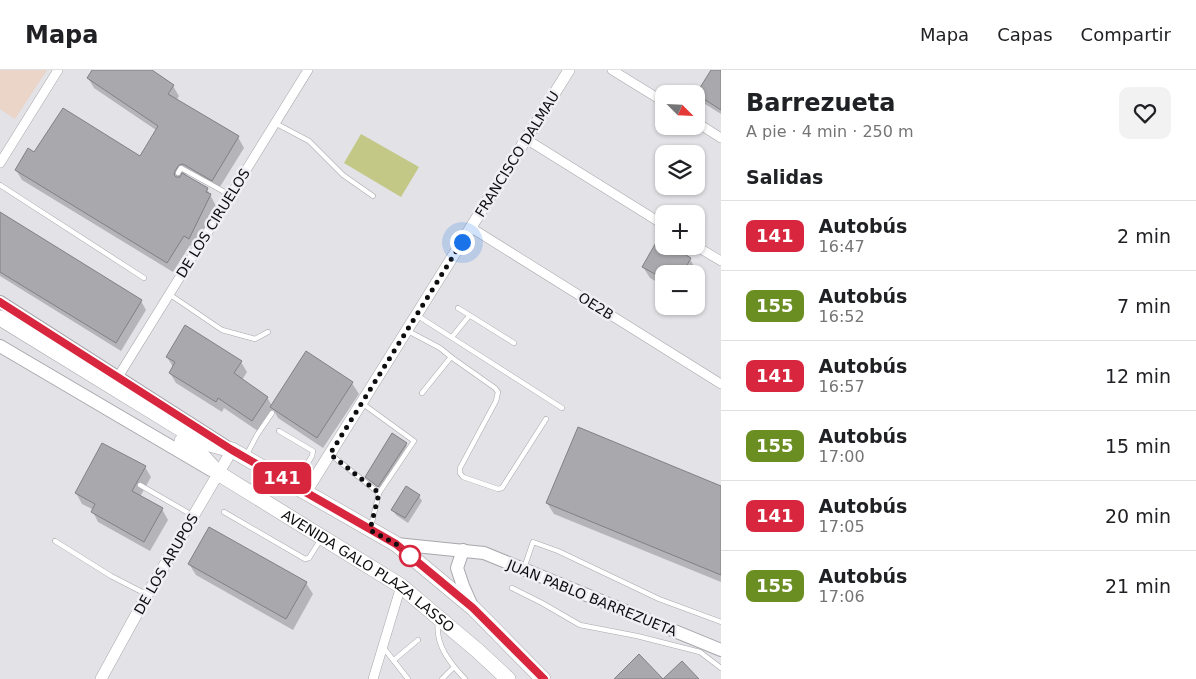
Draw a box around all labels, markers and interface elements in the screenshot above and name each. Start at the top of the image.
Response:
text: Mapa [25,21,98,49]
text: Mapa [920,24,969,45]
text: Capas [997,24,1053,45]
text: Compartir [1081,24,1171,45]
north arrow [655,85,705,135]
map controls [655,85,705,315]
button: heart [1119,87,1171,139]
street label: FRANCISCO DALMAU [472,88,562,220]
text: Barrezueta [746,89,895,117]
text: A pie · 4 min · 250 m [746,122,914,141]
button: layers [655,145,705,195]
street label: DE LOS CIRUELOS [173,165,253,281]
text: Salidas [746,166,823,188]
button: + [655,205,705,255]
text: Autobús [819,215,907,237]
text: 141 [756,225,794,246]
text: 2 min [1117,225,1171,247]
your location [450,230,475,255]
text: 16:47 [819,237,865,256]
button: − [655,265,705,315]
text: Autobús [819,285,907,307]
street label: OE2B [575,289,617,323]
text: 155 [756,295,794,316]
text: 7 min [1117,295,1171,317]
text: 16:52 [819,307,865,326]
text: Autobús [819,355,907,377]
text: 141 [756,365,794,386]
text: 12 min [1105,365,1171,387]
text: 16:57 [819,377,865,396]
text: Autobús [819,425,907,447]
text: 155 [756,435,794,456]
text: 15 min [1105,435,1171,457]
text: 17:00 [819,447,865,466]
line badge: 141 [253,462,311,494]
text: 141 [263,467,301,488]
text: Autobús [819,495,907,517]
text: 141 [756,505,794,526]
text: 20 min [1105,505,1171,527]
street label: AVENIDA GALO PLAZA LASSO [279,506,458,635]
street label: DE LOS ARUPOS [131,511,201,617]
text: 17:05 [819,517,865,536]
unlabelled marker [399,545,421,567]
street label: JUAN PABLO BARREZUETA [504,556,680,640]
text: Autobús [819,565,907,587]
text: 155 [756,575,794,596]
text: 21 min [1105,575,1171,597]
text: 17:06 [819,587,865,606]

